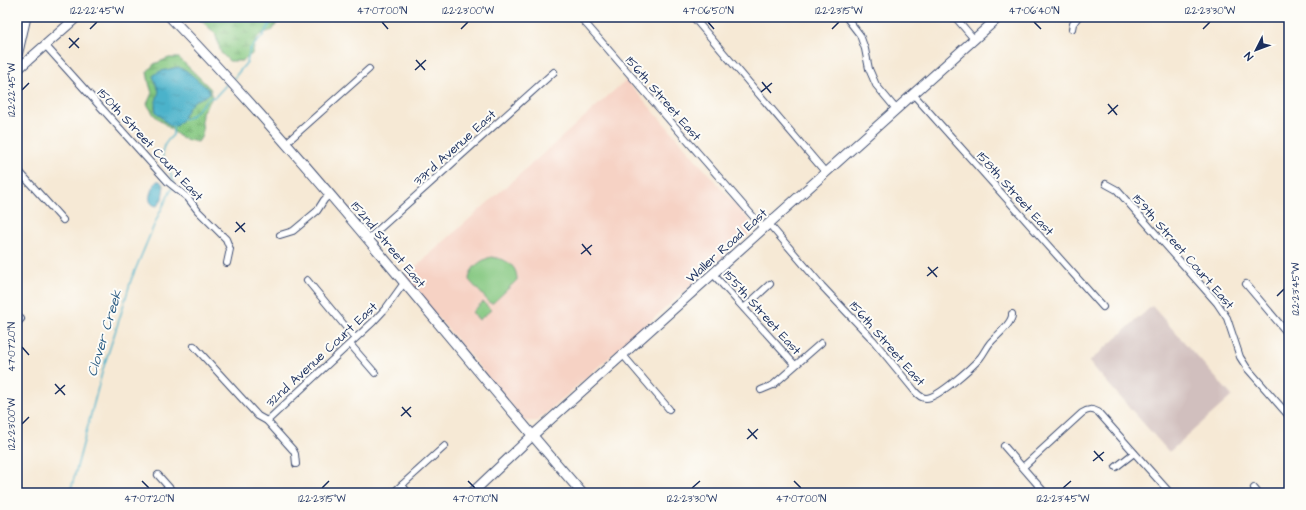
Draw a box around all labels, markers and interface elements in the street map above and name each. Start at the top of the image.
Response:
text: 122°22'45"W [70,4,124,18]
text: 47°07'00"N [357,4,407,18]
text: 122°23'00"W [442,4,494,18]
text: 47°06'50"N [682,4,734,18]
text: 122°23'15"W [815,4,863,18]
text: 47°06'40"N [1008,4,1060,18]
text: 122°23'30"W [1185,4,1236,18]
north arrow [1236,30,1276,70]
text: N [1241,49,1257,64]
street label: 156th Street East [621,52,706,146]
text: 122°22'45"W [5,63,19,117]
street label: 150th Street Court East [93,84,208,206]
street label: 33rd Avenue East [409,105,501,190]
street label: 158th Street East [973,148,1058,240]
street label: 159th Street Court East [1128,190,1239,314]
street label: 152nd Street East [347,197,430,292]
street label: Waller Road East [682,204,772,287]
text: 122°23'45"W [1289,262,1303,316]
street label: 155th Street East [719,266,806,360]
water label: Clover Creek [82,287,128,379]
street label: 156th Street East [845,297,930,391]
street label: 32nd Avenue Court East [262,298,382,411]
text: 47°07'20"N [5,322,19,372]
text: 122°23'00"W [5,398,19,450]
text: 47°07'20"N [124,492,174,506]
text: 122°23'15"W [298,492,346,506]
text: 47°07'10"N [452,492,498,506]
text: 122°23'30"W [667,492,718,506]
text: 47°07'00"N [776,492,826,506]
text: 122°23'45"W [1036,492,1090,506]

